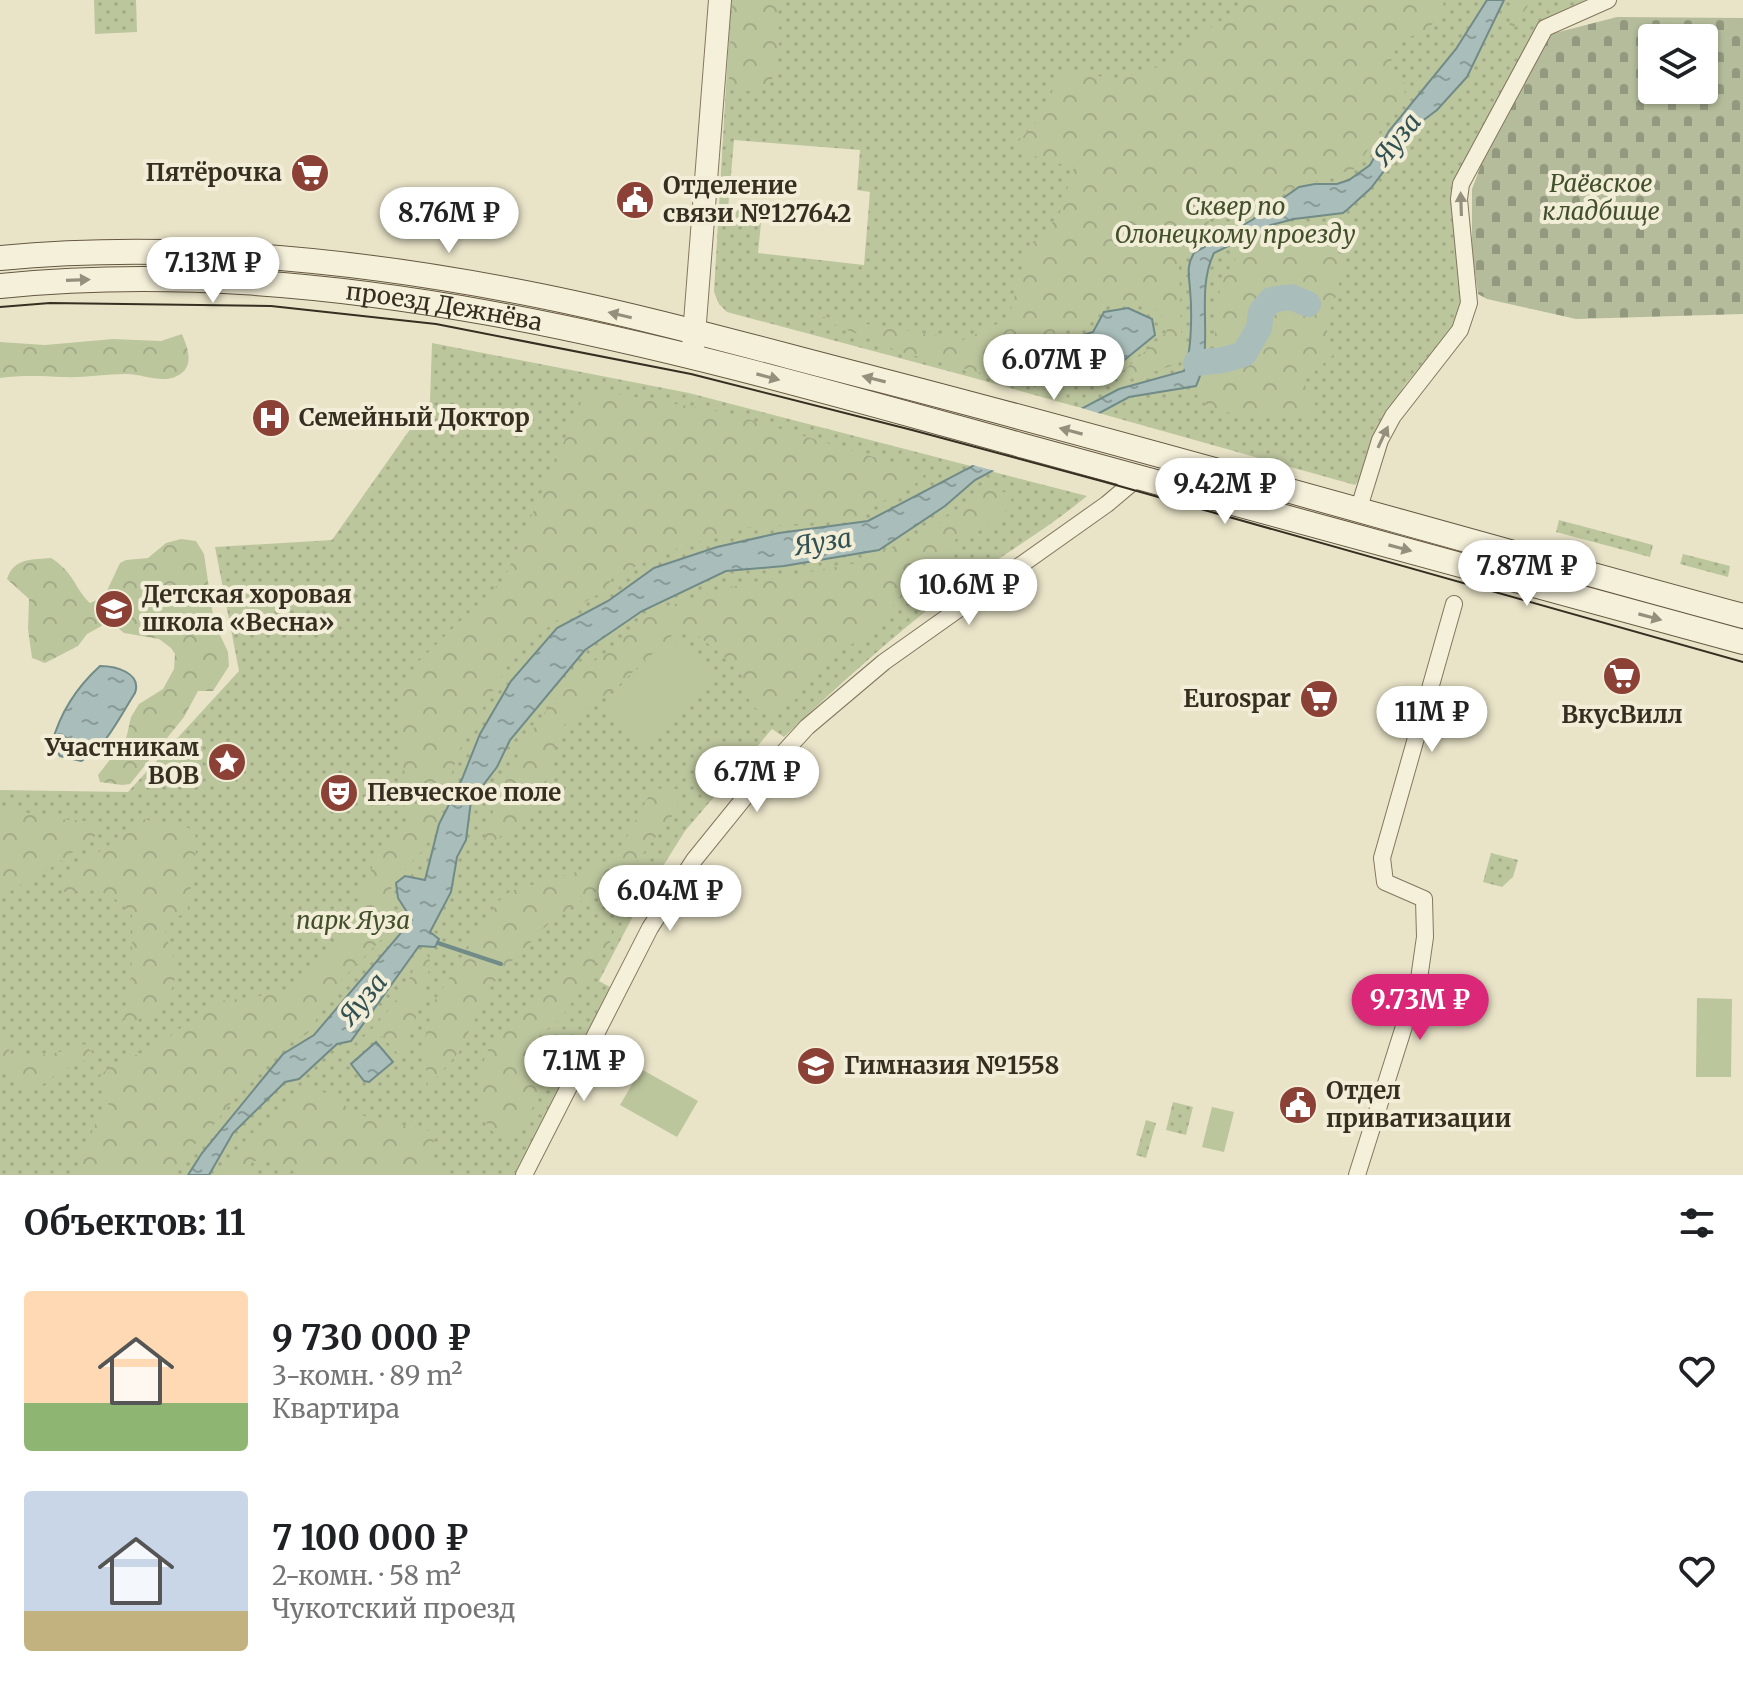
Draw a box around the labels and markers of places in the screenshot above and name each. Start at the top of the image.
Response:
supermarket icon: Пятёрочка [289,152,331,194]
place label: Пятёрочка [145,157,282,188]
place label: Отделение связи №127642 [663,170,851,229]
public building icon: Отделение связи №127642 [614,179,656,221]
pin: 8.76M ₽ [375,187,523,255]
pin: 7.13M ₽ [139,237,287,305]
pin: 6.07M ₽ [980,334,1128,402]
hospital icon: Семейный Доктор [250,397,292,439]
place label: Семейный Доктор [299,402,530,433]
pin: 9.42M ₽ [1151,458,1299,526]
pin: 7.87M ₽ [1453,540,1601,608]
pin: 10.6M ₽ [895,559,1043,627]
place label: Детская хоровая школа «Весна» [142,579,352,638]
school or university icon: Детская хоровая школа «Весна» [93,588,135,630]
supermarket icon: ВкусВилл [1601,655,1643,697]
supermarket icon: Eurospar [1298,678,1340,720]
place label: Eurospar [1183,683,1291,714]
pin: 11M ₽ [1376,686,1488,754]
place label: ВкусВилл [1561,699,1683,730]
place label: Участникам ВОВ [44,732,199,791]
place icon: Участникам ВОВ [206,741,248,783]
pin: 6.7M ₽ [692,746,822,814]
theatre icon: Певческое поле [318,772,360,814]
place label: Певческое поле [367,777,561,808]
pin: 6.04M ₽ [596,865,744,933]
pin: 9.73M ₽ [1346,974,1494,1042]
pin: 7.1M ₽ [519,1035,649,1103]
school or university icon: Гимназия №1558 [795,1045,837,1087]
place label: Гимназия №1558 [844,1050,1059,1081]
place label: Отдел приватизации [1326,1075,1511,1134]
public building icon: Отдел приватизации [1277,1084,1319,1126]

